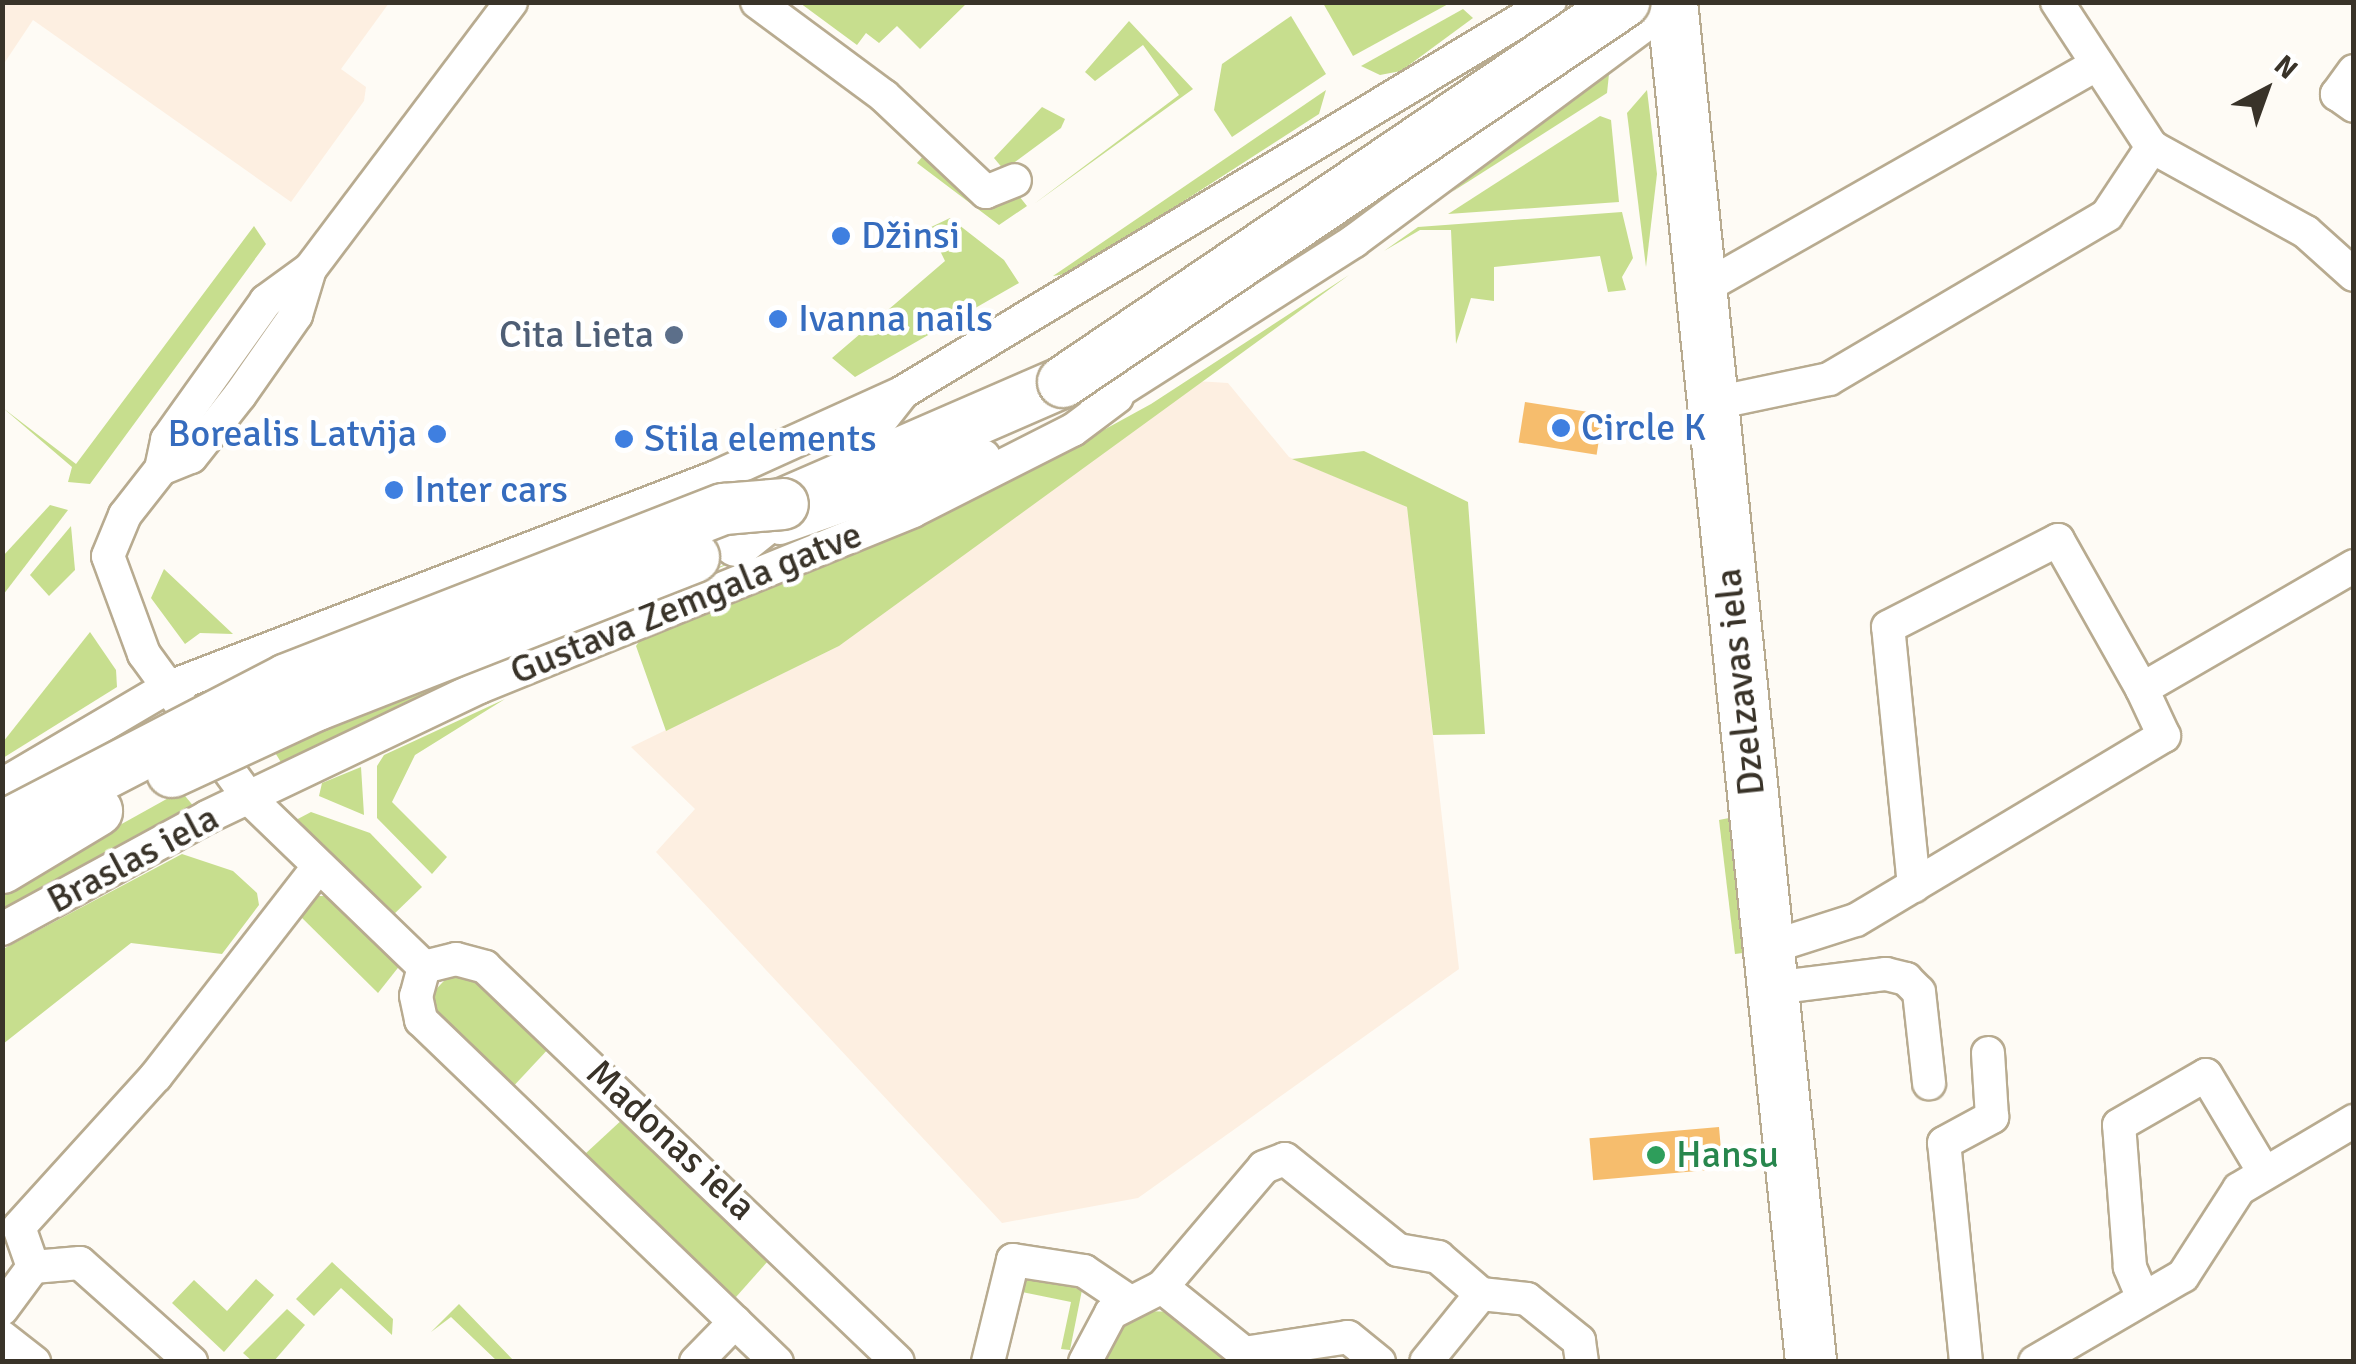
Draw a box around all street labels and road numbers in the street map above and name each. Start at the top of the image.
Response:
street label: Gustava Zemgala gatve [504,512,868,694]
street label: Dzelzavas iela [1705,566,1775,798]
street label: Braslas iela [40,795,226,923]
street label: Madonas iela [577,1050,765,1230]

